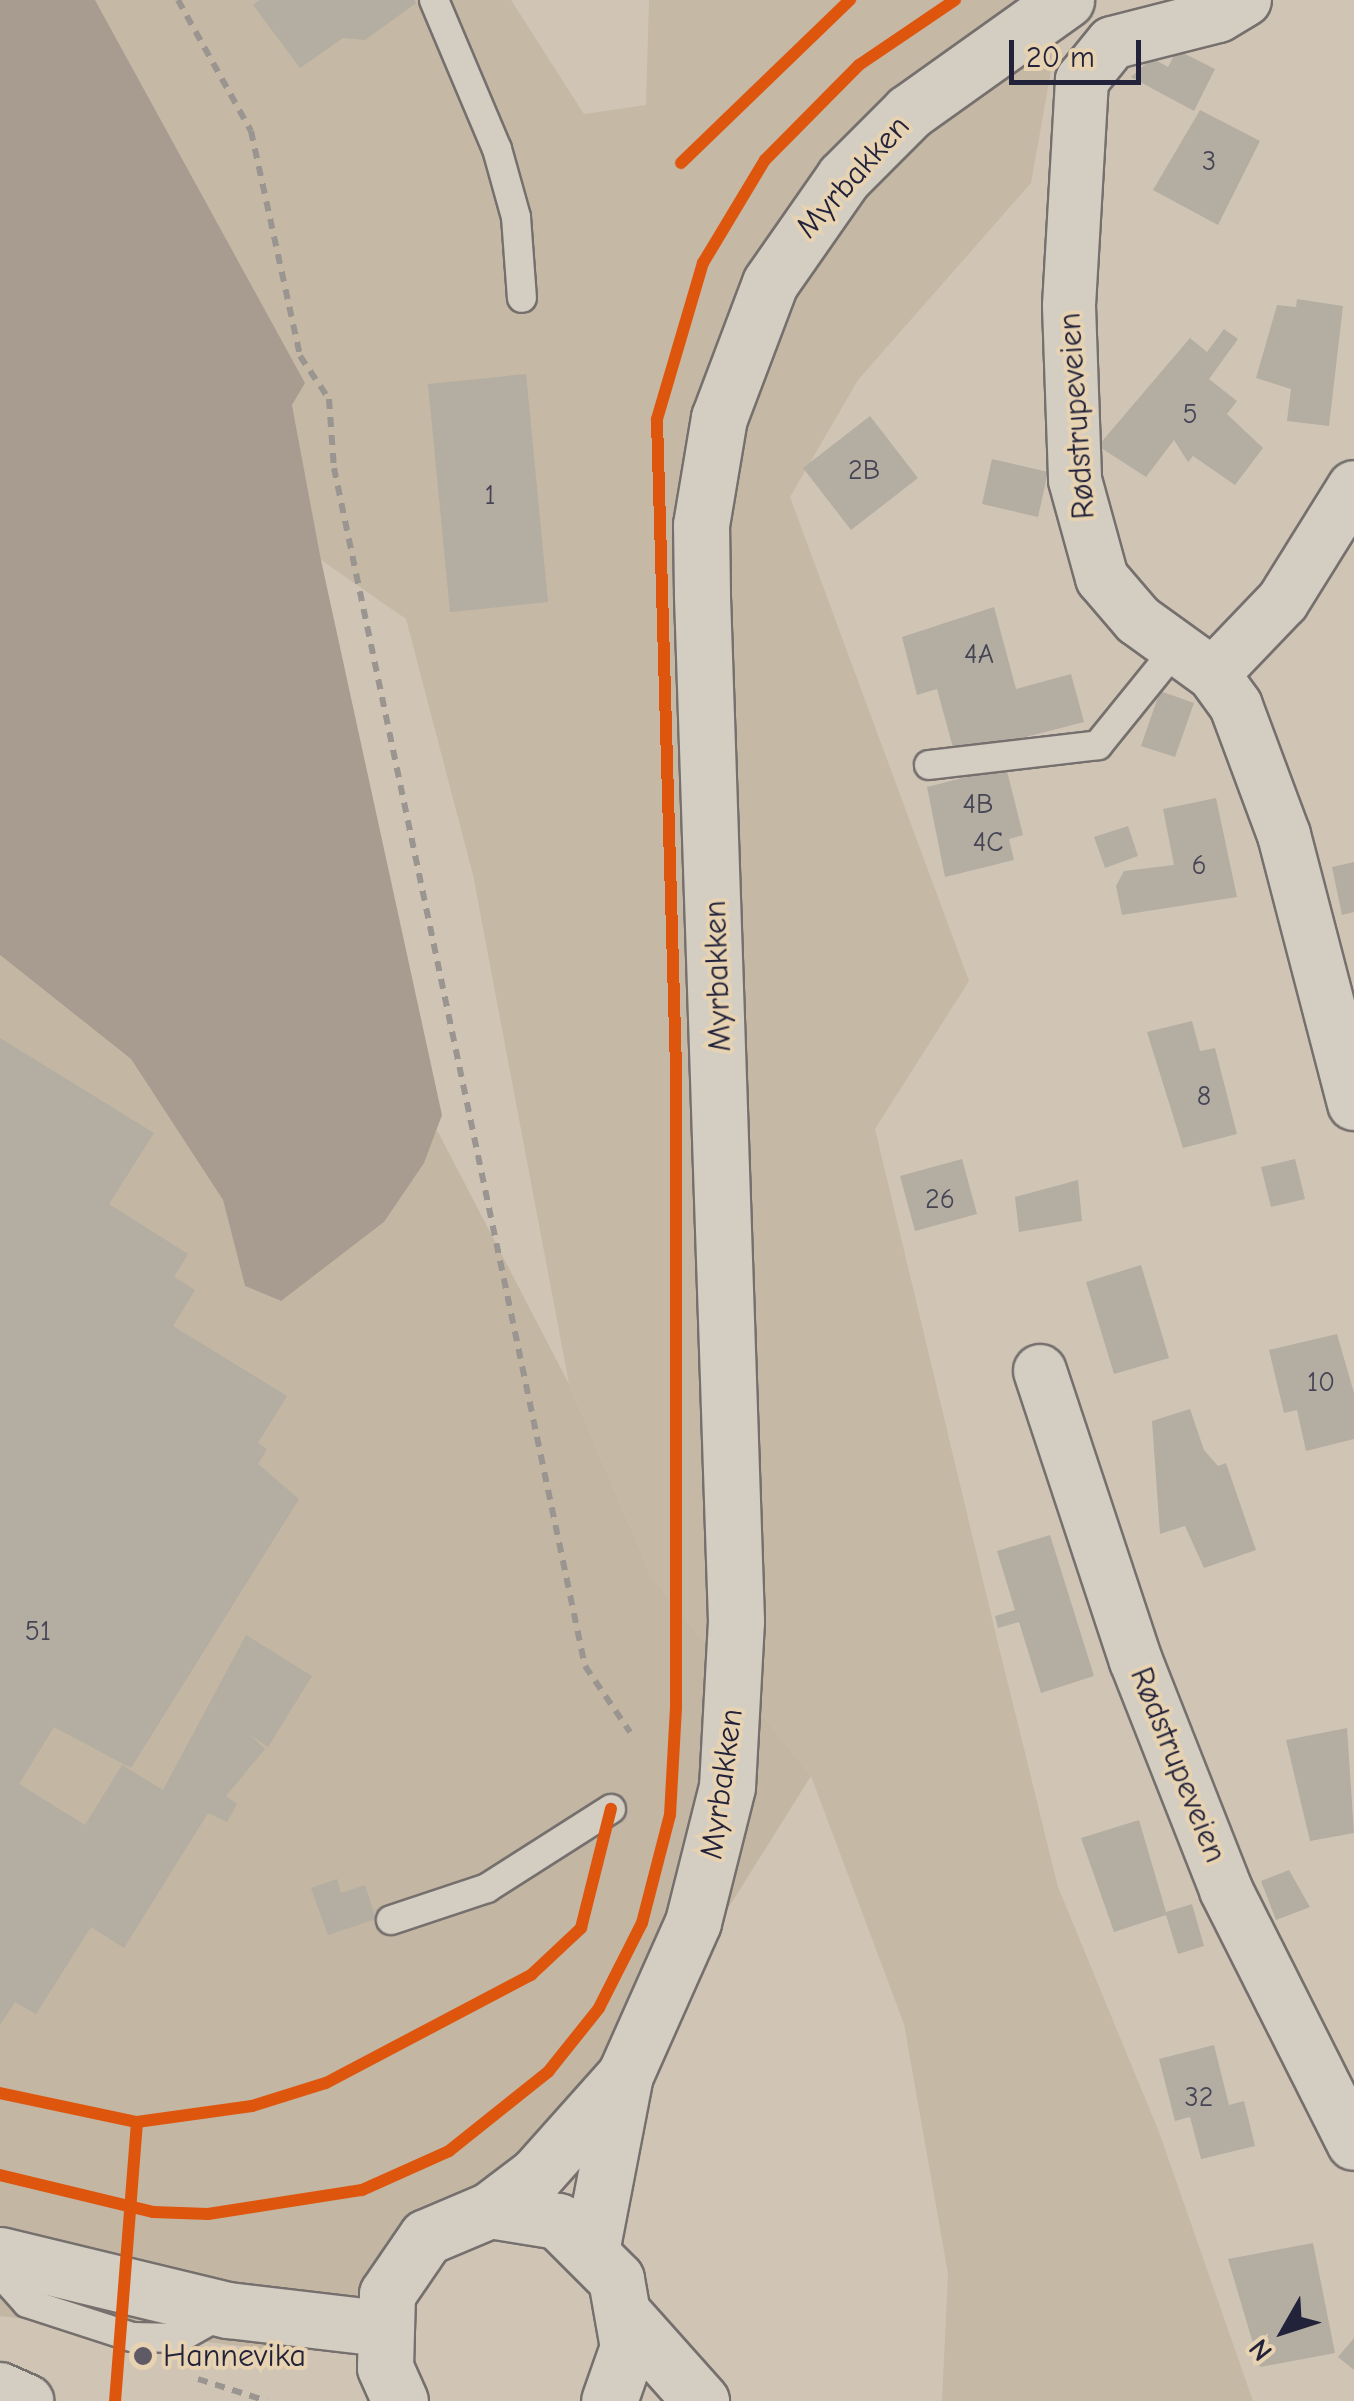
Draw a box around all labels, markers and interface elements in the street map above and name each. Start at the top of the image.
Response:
scale bar [1014,20,1146,82]
text: 20 m [1026,40,1095,75]
street label: Myrbakken [788,108,918,246]
house number: 3 [1202,144,1216,178]
street label: Rødstrupeveien [1051,311,1103,521]
house number: 5 [1182,397,1198,431]
house number: 2B [848,453,880,487]
house number: 1 [484,478,496,512]
house number: 4A [964,637,994,671]
house number: 4B [963,787,993,821]
house number: 4C [973,825,1003,859]
house number: 6 [1191,848,1207,882]
street label: Myrbakken [696,900,740,1052]
house number: 8 [1197,1079,1211,1113]
house number: 26 [925,1182,955,1216]
house number: 10 [1307,1365,1335,1399]
house number: 51 [25,1614,51,1648]
street label: Rødstrupeveien [1121,1662,1235,1868]
street label: Myrbakken [692,1706,752,1862]
house number: 32 [1185,2080,1213,2114]
north arrow [1234,2281,1334,2381]
text: N [1243,2333,1279,2367]
place label: Hannevika [163,2337,306,2375]
marker: Hannevika [132,2345,154,2367]

